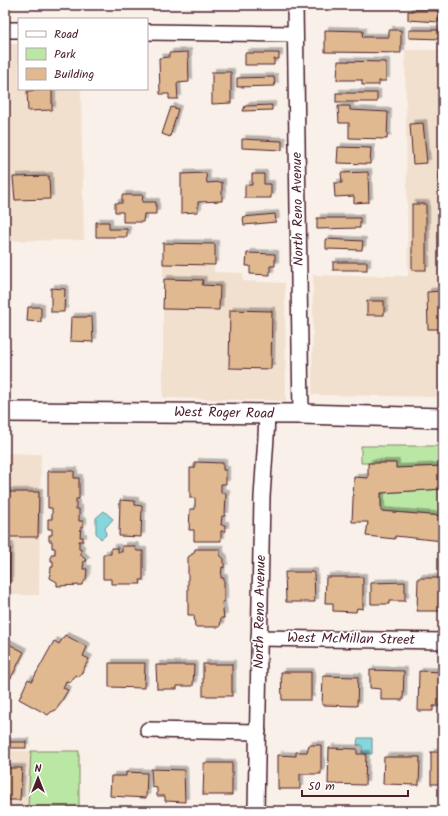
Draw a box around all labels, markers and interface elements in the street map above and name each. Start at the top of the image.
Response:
legend [18,18,148,90]
text: Road [54,25,79,44]
text: Park [54,45,76,64]
text: Building [54,65,94,84]
street label: North Reno Avenue [286,151,310,266]
street label: West Roger Road [174,401,275,425]
street label: North Reno Avenue [248,554,272,669]
street label: West McMillan Street [287,627,416,651]
north arrow [18,758,58,798]
text: N [35,760,42,778]
scale bar [302,772,408,798]
text: 50 m [308,777,335,796]

